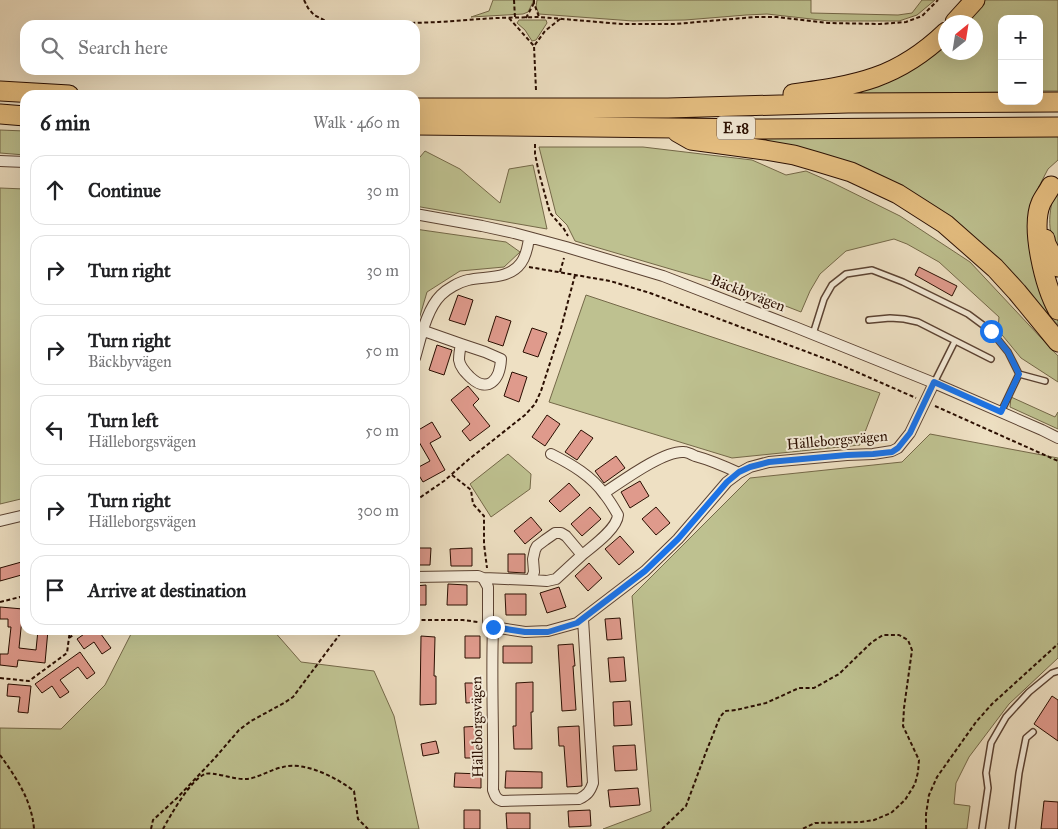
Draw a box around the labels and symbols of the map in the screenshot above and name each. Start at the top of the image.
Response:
north arrow [938,15,983,60]
road number: E 18 [717,116,755,140]
street label: Bäckbyvägen [708,271,788,315]
route start [980,320,1003,343]
street label: Hälleborgsvägen [786,427,888,453]
route end [482,616,505,639]
street label: Hälleborgsvägen [467,676,487,778]

